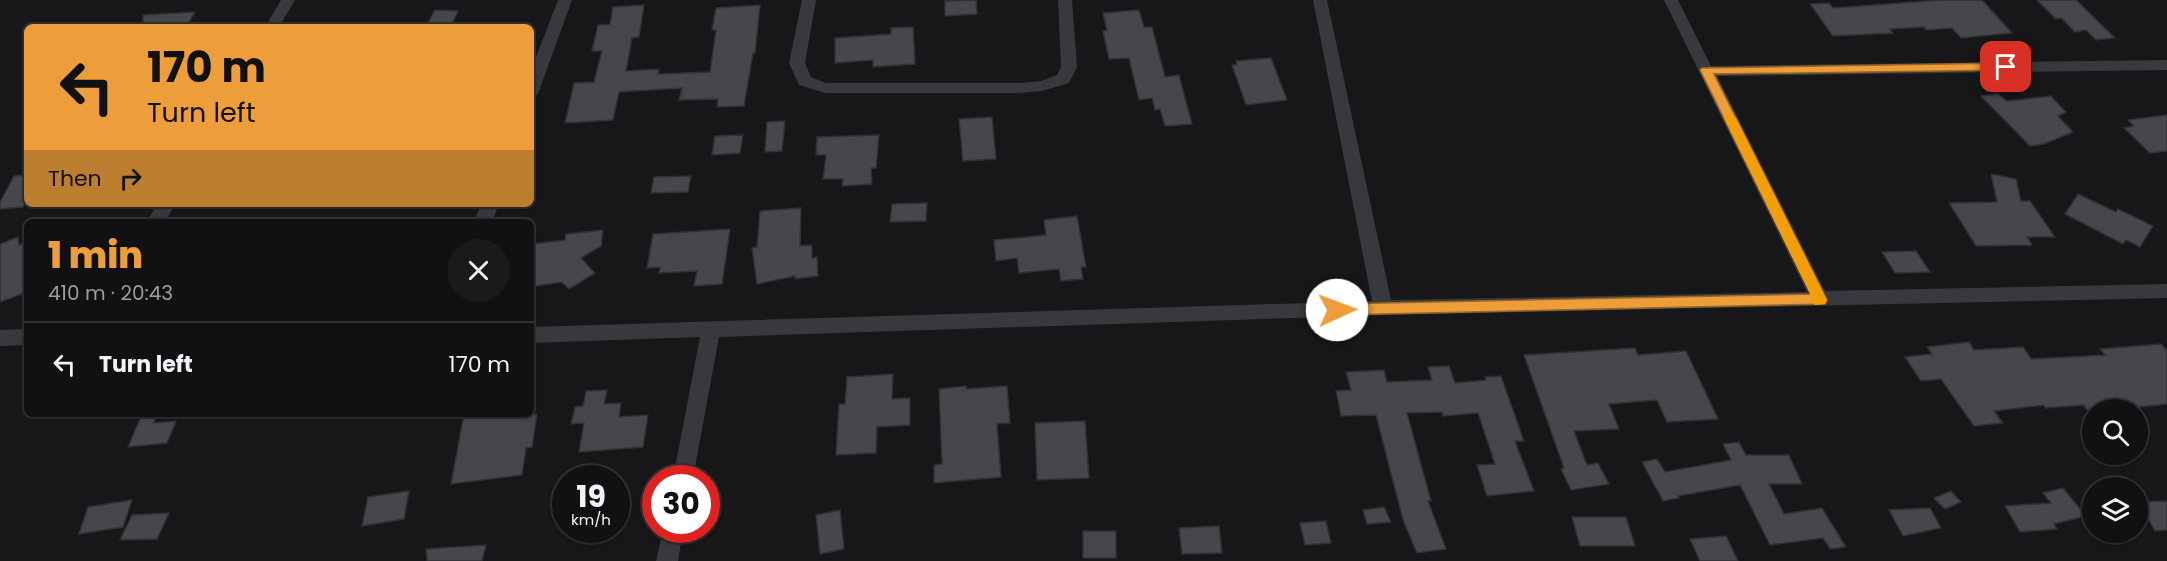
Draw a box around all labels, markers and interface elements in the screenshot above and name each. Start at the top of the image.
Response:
text: 170 m [147,38,266,97]
pin [1980,41,2031,92]
icon: left [48,48,126,126]
icon: arrive [1989,50,2022,83]
text: Turn left [147,94,256,131]
icon: right [114,162,147,195]
text: Then [48,163,102,194]
text: 1 min [48,230,143,281]
button: close [447,239,510,302]
position arrow [1305,278,1369,342]
text: 410 m · 20:43 [48,279,173,307]
icon: left [48,348,81,381]
text: Turn left [99,349,193,380]
text: 170 m [449,349,510,380]
map controls [2082,399,2148,543]
button: search [2082,399,2148,465]
speed limit sign: 30 [642,465,720,543]
text: 19 [576,475,606,518]
button: layers [2082,477,2148,543]
text: km/h [571,509,611,530]

